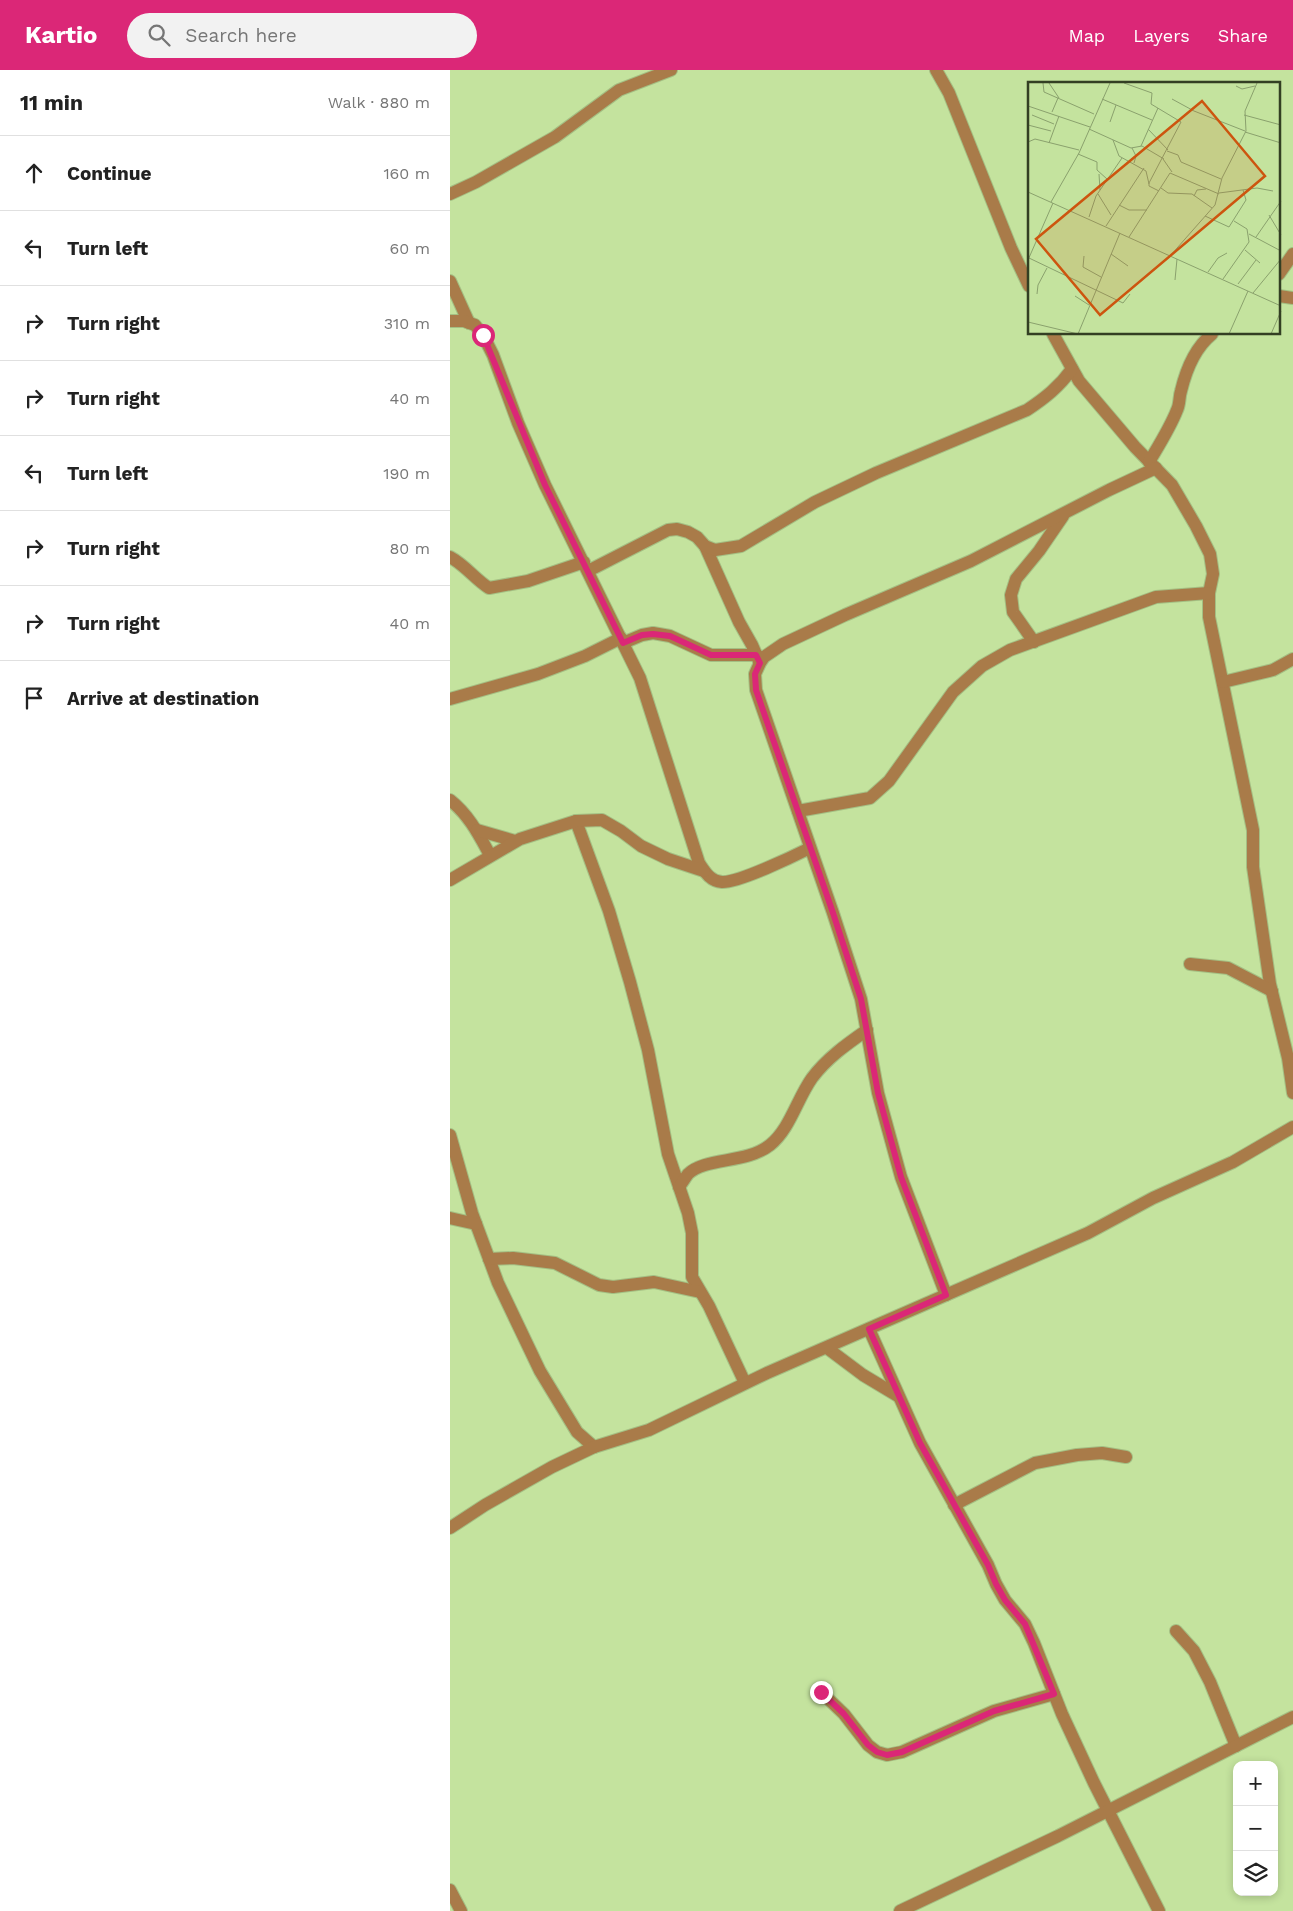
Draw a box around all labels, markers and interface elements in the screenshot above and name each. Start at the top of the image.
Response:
search box [127,13,477,58]
text: Kartio [25,21,97,49]
icon: search [145,21,173,49]
text: Search here [185,24,297,47]
text: Map [1068,25,1105,46]
text: Layers [1133,25,1190,46]
text: Share [1218,25,1268,46]
inset map [1028,82,1281,335]
text: 11 min [20,90,83,115]
text: Walk · 880 m [328,93,430,112]
icon: ahead [20,159,48,187]
text: Continue [67,162,151,185]
text: 160 m [383,164,430,183]
icon: left [20,234,48,262]
text: Turn left [67,237,148,260]
text: 60 m [390,239,430,258]
icon: right [20,309,48,337]
text: Turn right [67,312,160,335]
text: 310 m [384,314,430,333]
route start [472,324,495,347]
icon: right [20,384,48,412]
text: Turn right [67,387,160,410]
text: 40 m [390,389,430,408]
icon: left [20,459,48,487]
text: Turn left [67,462,148,485]
text: 190 m [383,464,430,483]
icon: right [20,534,48,562]
text: Turn right [67,537,160,560]
text: 80 m [389,539,430,558]
icon: right [20,609,48,637]
text: Turn right [67,612,160,635]
text: 40 m [390,614,430,633]
icon: arrive [20,684,48,712]
text: Arrive at destination [67,687,259,710]
route end [810,1681,833,1704]
map controls [1233,1761,1278,1896]
button: + [1233,1761,1278,1806]
button: − [1233,1806,1278,1851]
button: layers [1233,1851,1278,1896]

